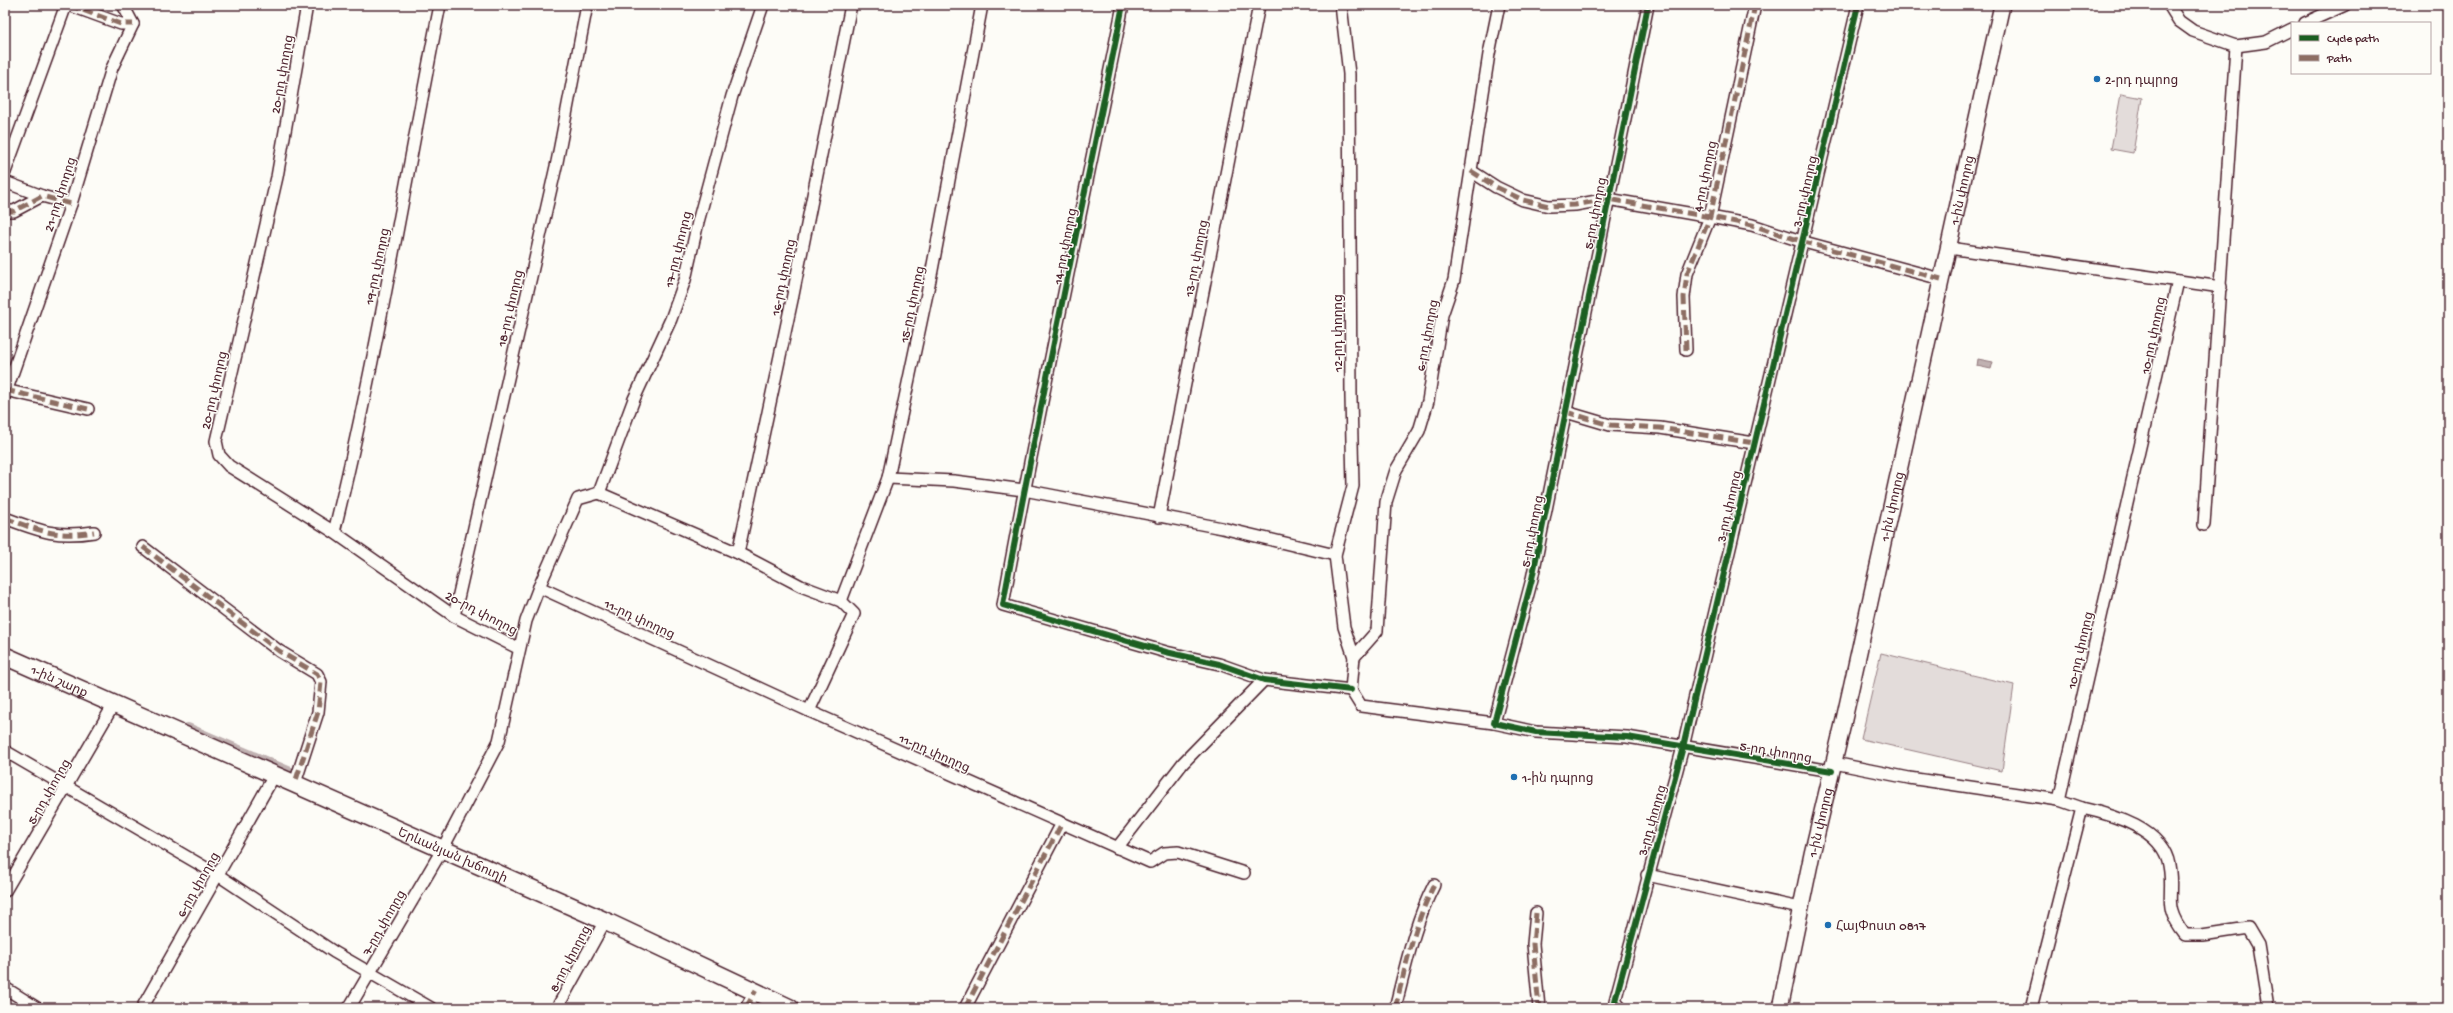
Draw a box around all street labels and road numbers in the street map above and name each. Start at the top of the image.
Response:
street label: 20-րդ փողոց [268,34,298,115]
street label: 4-րդ փողոց [1691,139,1721,213]
street label: 3-րդ փողոց [1790,154,1822,230]
street label: 1-ին փողոց [1948,154,1979,228]
street label: 21-րդ փողոց [41,155,81,234]
street label: 5-րդ փողոց [1581,176,1611,251]
street label: 14-րդ փողոց [1051,207,1081,287]
street label: 17-րդ փողոց [661,210,696,290]
street label: 13-րդ փողոց [1181,219,1212,299]
street label: 19-րդ փողոց [362,227,394,307]
street label: 16-րդ փողոց [768,238,800,318]
street label: 15-րդ փողոց [897,264,929,345]
street label: 18-րդ փողոց [494,268,528,349]
street label: 12-րդ փողոց [1331,294,1347,373]
street label: 10-րդ փողոց [2138,295,2170,377]
street label: 6-րդ փողոց [1413,298,1443,373]
street label: 20-րդ փողոց [198,350,232,431]
street label: 3-րդ փողոց [1714,469,1746,545]
street label: 1-ին փողոց [1878,471,1909,544]
street label: 5-րդ փողոց [1518,494,1548,569]
street label: 20-րդ փողոց [442,588,520,640]
street label: 11-րդ փողոց [600,596,677,643]
street label: 10-րդ փողոց [2064,610,2098,692]
street label: 1-ին շարք [27,663,90,702]
street label: 11-րդ փողոց [895,731,972,777]
street label: 5-րդ փողոց [1738,739,1813,767]
street label: 5-րդ փողոց [25,756,75,828]
street label: 3-րդ փողոց [1635,783,1671,859]
street label: 1-ին փողոց [1806,787,1838,860]
street label: Երևանյան խճուղի [395,826,510,887]
street label: 6-րդ փողոց [174,850,224,920]
street label: 7-րդ փողոց [359,887,410,959]
street label: 8-րդ փողոց [547,923,595,995]

